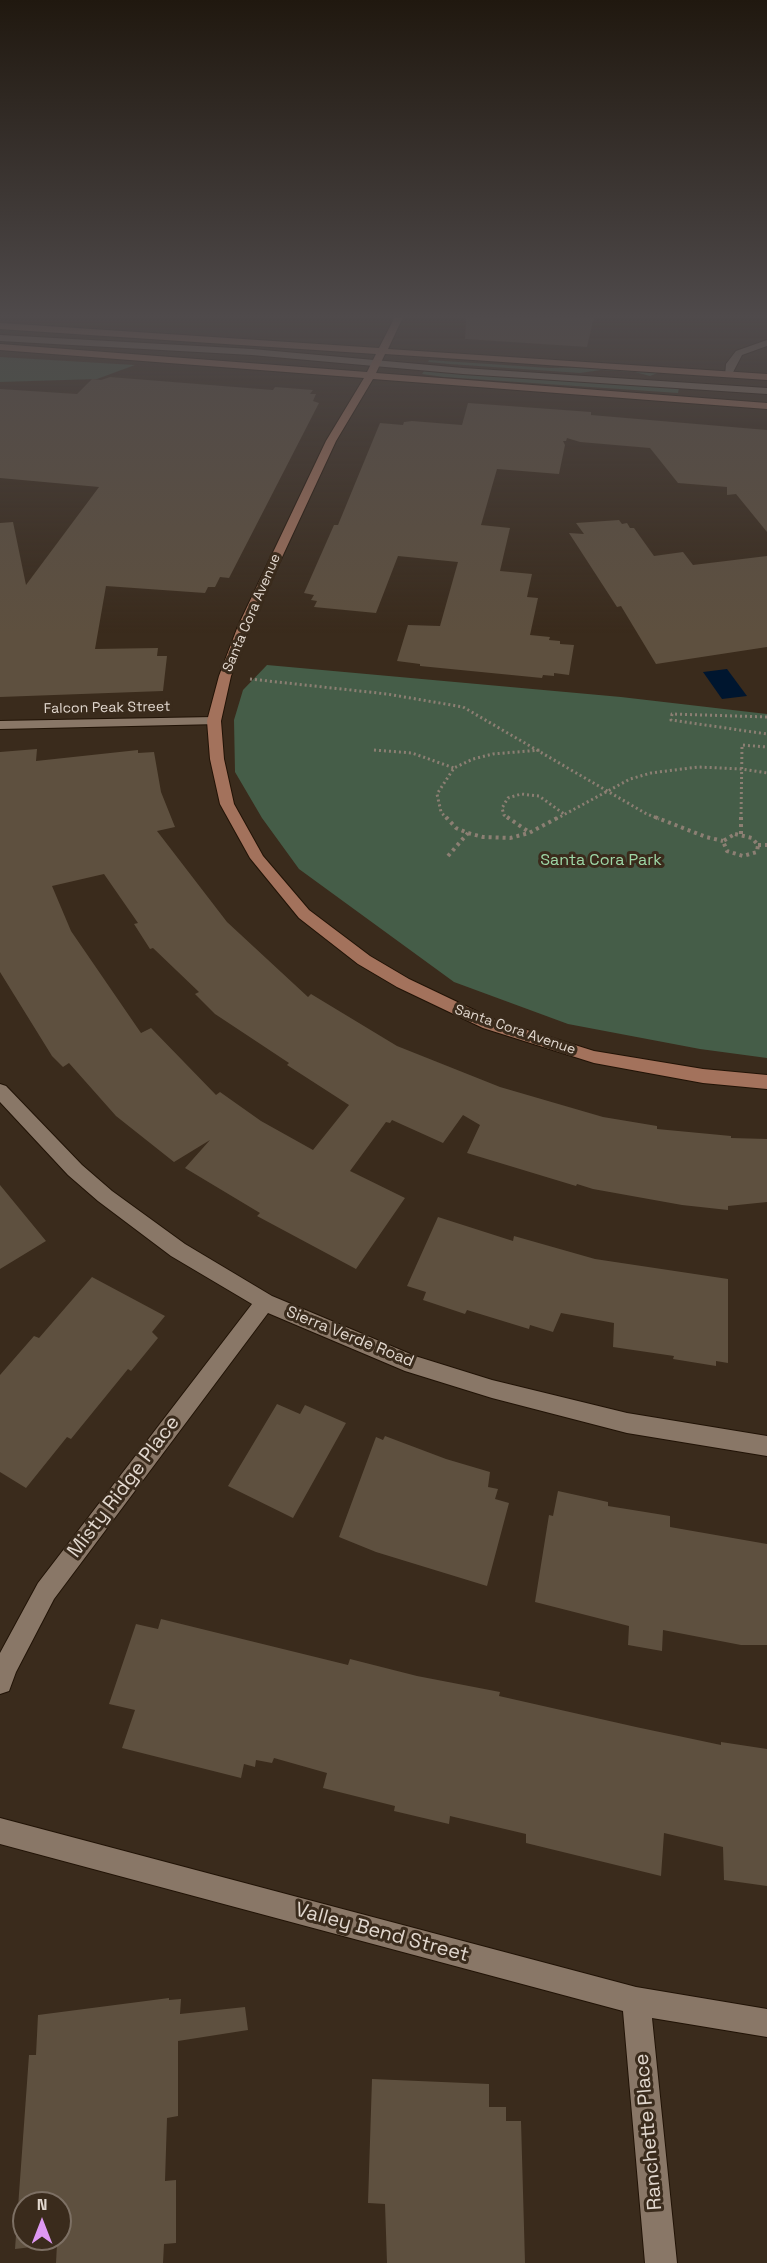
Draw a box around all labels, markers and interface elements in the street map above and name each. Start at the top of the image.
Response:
street label: Santa Cora Avenue [219,551,285,675]
street label: Falcon Peak Street [44,698,170,718]
park label: Santa Cora Park [540,851,662,871]
street label: Santa Cora Avenue [452,1001,578,1059]
street label: Sierra Verde Road [283,1303,417,1371]
street label: Misty Ridge Place [63,1411,185,1563]
street label: Valley Bend Street [293,1898,471,1968]
street label: Ranchette Place [630,2053,668,2211]
north arrow [12,2191,72,2251]
text: N [37,2194,47,2215]

